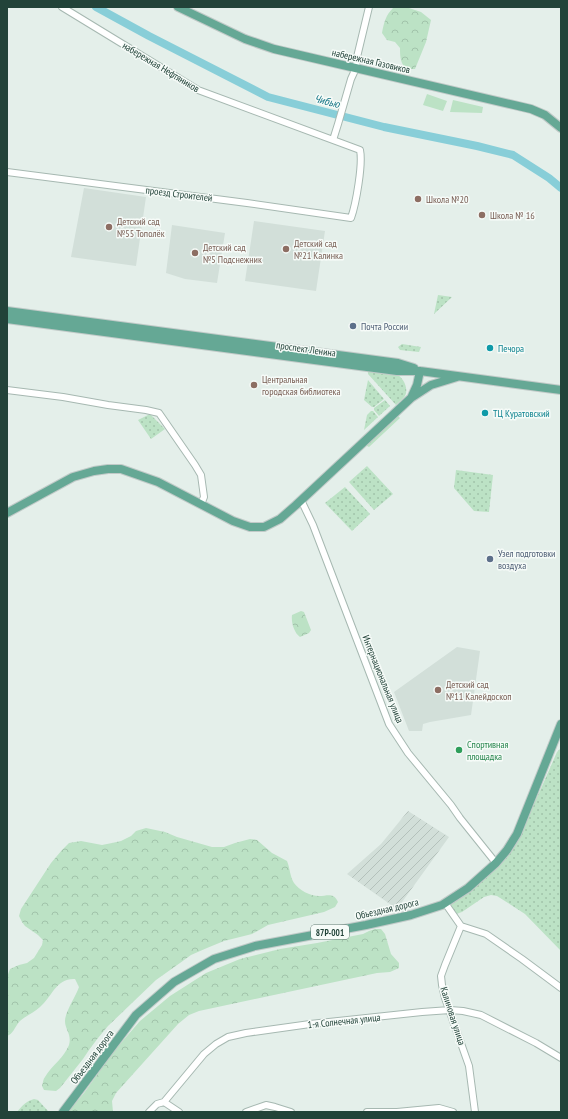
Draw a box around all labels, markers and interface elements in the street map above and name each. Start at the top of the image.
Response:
street label: набережная Нефтяников [120,39,202,95]
street label: набережная Газовиков [331,46,411,76]
water label: Чибью [313,91,343,111]
street label: проезд Строителей [145,183,213,205]
place label: Школа №20 [426,193,469,206]
marker: Школа №20 [413,194,423,204]
place label: Школа № 16 [490,209,535,222]
marker: Школа № 16 [477,210,487,220]
place label: Детский сад №55 Тополёк [117,215,165,240]
marker: Детский сад №55 Тополёк [104,222,114,232]
place label: Детский сад №21 Калинка [294,237,343,262]
place label: Детский сад №5 Подснежник [203,241,262,266]
marker: Детский сад №21 Калинка [281,244,291,254]
marker: Детский сад №5 Подснежник [190,248,200,258]
place label: Почта России [361,320,408,333]
marker: Почта России [348,321,358,331]
street label: проспект Ленина [275,338,337,360]
place label: Печора [498,342,524,355]
marker: Печора [485,343,495,353]
place label: Центральная городская библиотека [262,373,340,398]
marker: Центральная городская библиотека [249,380,259,390]
place label: ТЦ Куратовский [493,407,550,420]
marker: ТЦ Куратовский [480,408,490,418]
place label: Узел подготовки воздуха [498,547,555,572]
marker: Узел подготовки воздуха [485,554,495,564]
street label: Интернациональная улица [359,633,407,725]
place label: Детский сад №11 Калейдоскоп [446,678,512,703]
marker: Детский сад №11 Калейдоскоп [433,685,443,695]
place label: Спортивная площадка [467,738,508,763]
marker: Спортивная площадка [454,745,464,755]
street label: Объездная дорога [354,895,420,923]
road number: 87Р-001 [311,925,349,939]
street label: Калиновая улица [437,985,469,1047]
street label: 1-я Солнечная улица [307,1011,381,1031]
street label: Объездная дорога [67,1027,117,1087]

